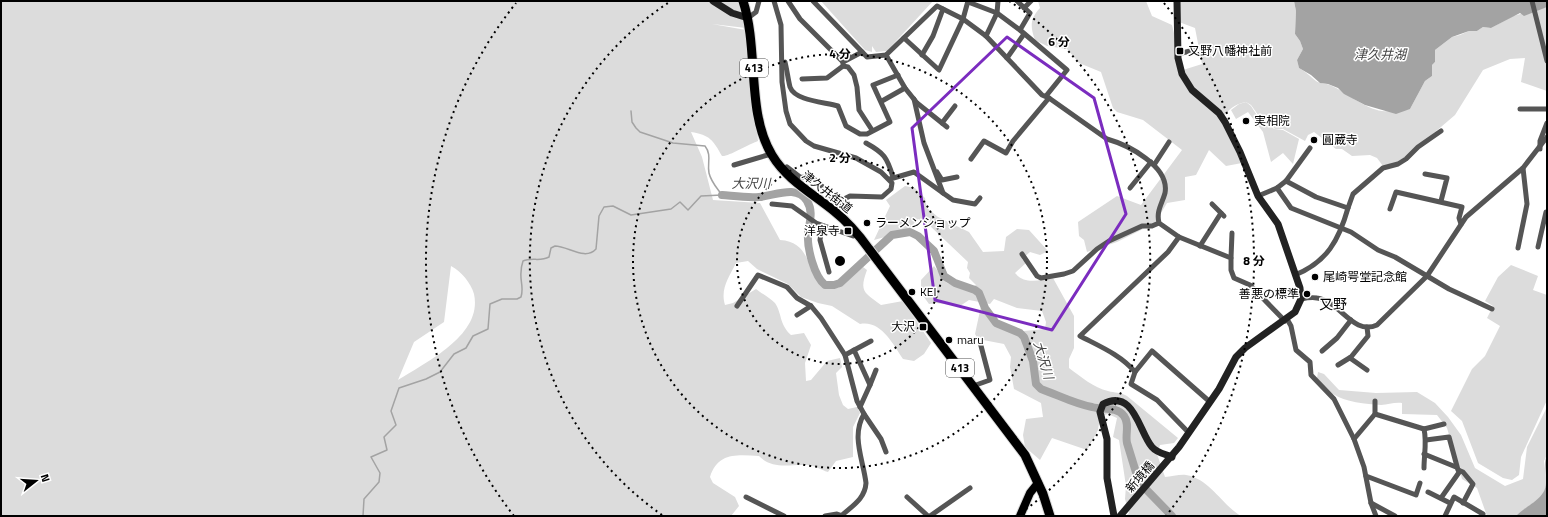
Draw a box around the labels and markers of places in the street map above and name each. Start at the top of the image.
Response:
place label: 又野八幡神社前 [1188,41,1272,60]
marker: 又野八幡神社前 [1175,46,1185,56]
place label: 実相院 [1254,111,1290,130]
marker: 実相院 [1241,116,1251,126]
place label: 圓蔵寺 [1322,130,1358,149]
marker: 圓蔵寺 [1309,135,1319,145]
place label: ラーメンショップ [875,213,971,232]
marker: ラーメンショップ [862,218,872,228]
place label: 洋泉寺 [804,221,840,240]
marker: 洋泉寺 [843,226,853,236]
centre of rings [833,254,847,268]
place label: 尾崎咢堂記念館 [1323,267,1407,286]
marker: 尾崎咢堂記念館 [1310,272,1320,282]
place label: KEI [920,282,936,301]
place label: 善悪の標準 [1239,284,1299,303]
marker: KEI [907,287,917,297]
marker: 善悪の標準 [1302,289,1312,299]
place label: 大沢 [891,317,915,336]
marker: 大沢 [918,322,928,332]
place label: maru [957,330,984,349]
marker: maru [944,335,954,345]

